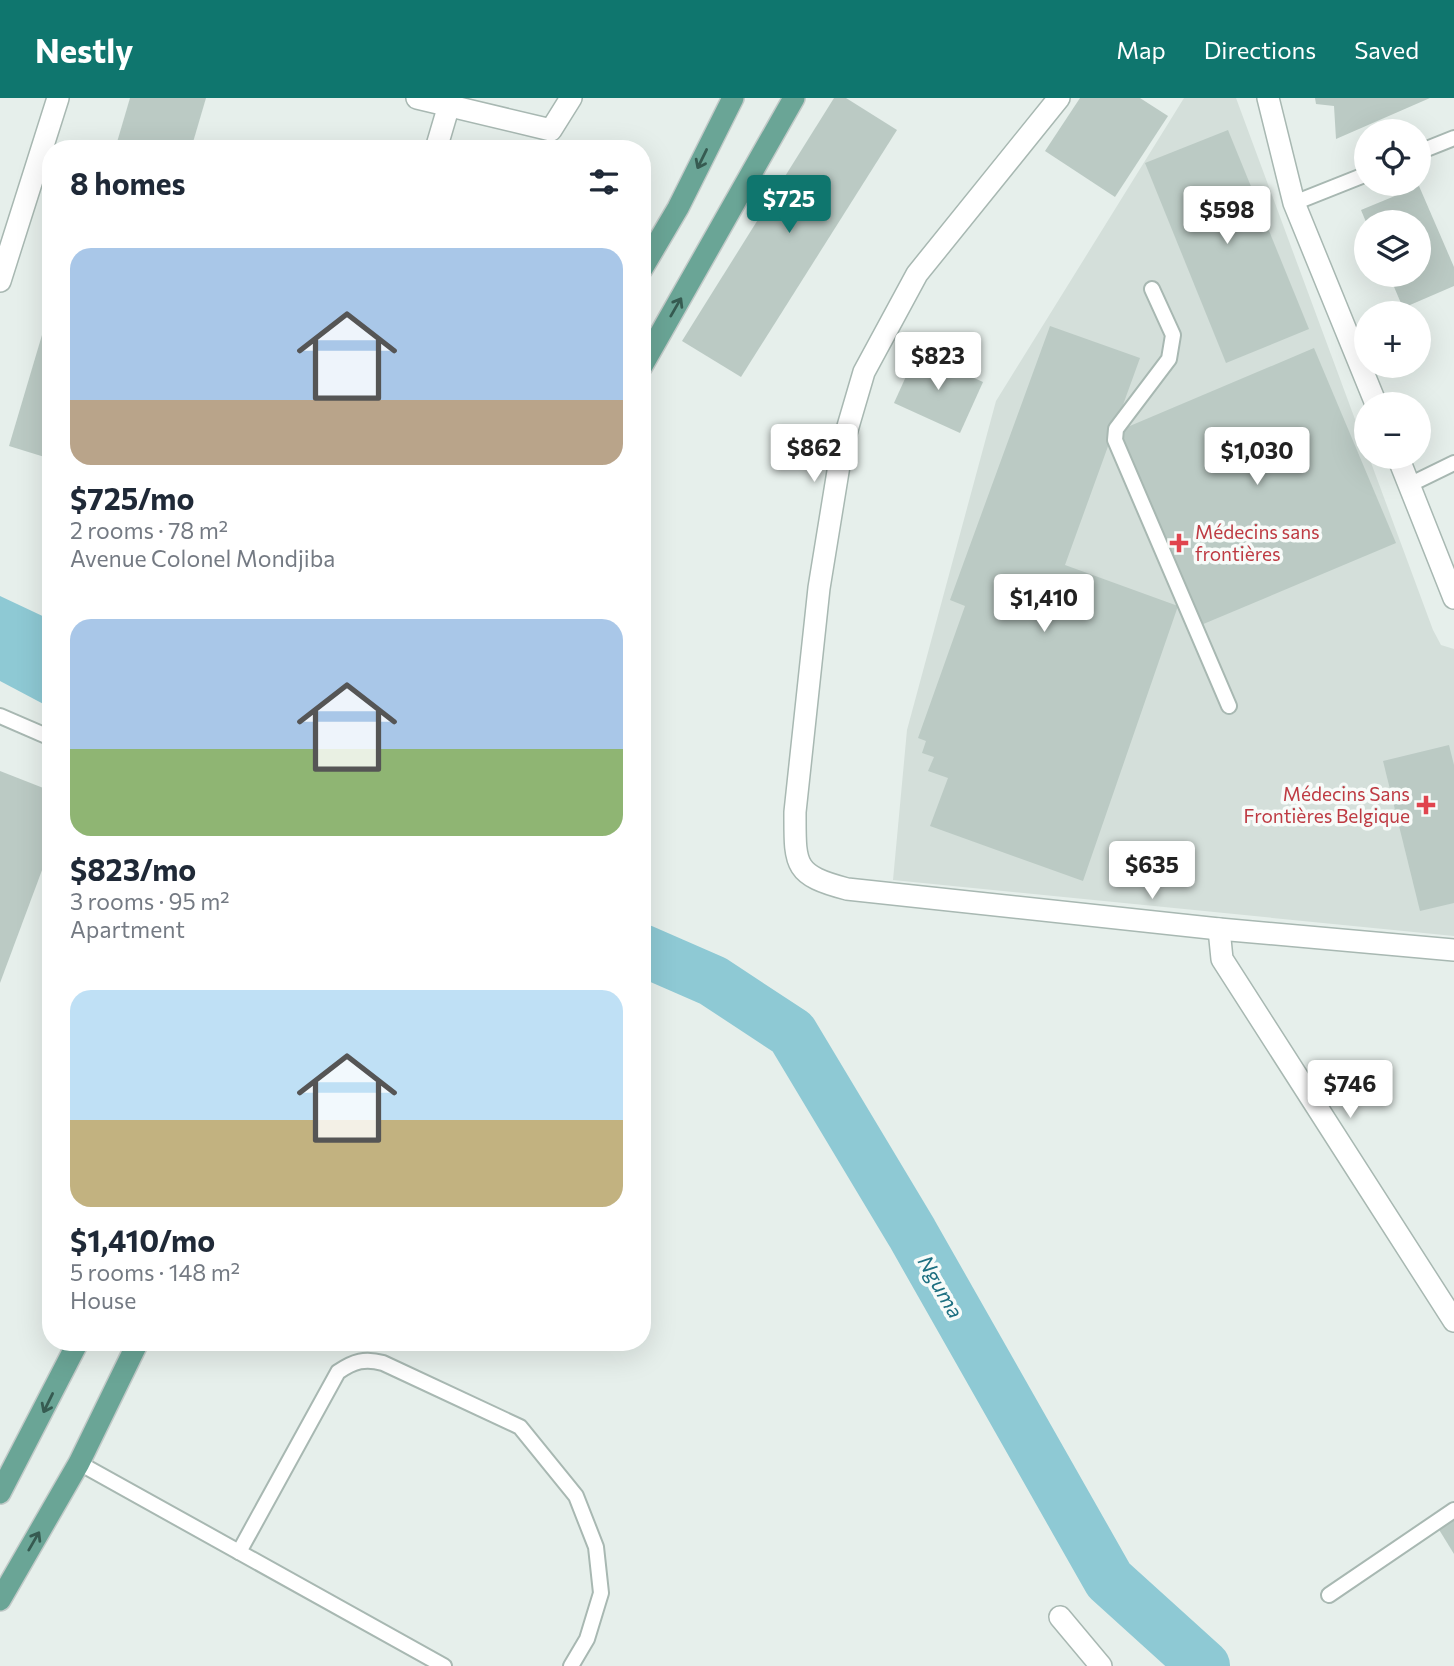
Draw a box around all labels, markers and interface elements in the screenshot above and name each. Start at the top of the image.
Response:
text: Nestly [35,29,133,70]
text: Map [1116,35,1166,64]
text: Directions [1204,35,1316,64]
text: Saved [1354,35,1419,64]
map controls [1354,119,1431,469]
button: locate [1354,119,1431,196]
one-way arrow [695,148,709,169]
icon: filters [585,163,623,201]
text: 8 homes [70,164,186,201]
pin: $725 [748,176,830,235]
text: $725 [763,184,815,212]
pin: $598 [1186,186,1268,246]
text: $598 [1199,195,1255,223]
button: layers [1354,210,1431,287]
icon: home [284,293,410,419]
one-way arrow [670,297,683,318]
button: + [1354,301,1431,378]
pin: $823 [897,332,979,392]
text: $823 [911,341,965,369]
button: − [1354,392,1431,469]
pin: $862 [773,424,855,484]
pin: $1,030 [1200,428,1314,487]
text: $862 [787,433,841,461]
text: $1,030 [1221,436,1293,464]
text: $725/mo [70,479,194,516]
text: 2 rooms · 78 m² [70,516,228,544]
place label: Médecins sans frontières [1195,520,1320,565]
marker: Médecins sans frontières [1169,533,1189,553]
text: Avenue Colonel Mondjiba [70,544,335,572]
pin: $1,410 [987,574,1101,634]
text: $1,410 [1010,583,1078,611]
icon: home [284,664,410,790]
place label: Médecins Sans Frontières Belgique [1244,782,1410,827]
marker: Médecins Sans Frontières Belgique [1416,795,1436,815]
pin: $635 [1111,842,1193,901]
text: $823/mo [70,850,196,887]
text: $635 [1125,850,1179,878]
text: 3 rooms · 95 m² [70,887,229,915]
text: Apartment [70,915,185,943]
icon: home [284,1035,410,1161]
pin: $746 [1309,1060,1391,1120]
text: $746 [1324,1069,1376,1097]
text: $1,410/mo [70,1221,215,1258]
water label: Nguma [913,1250,969,1322]
text: 5 rooms · 148 m² [70,1258,240,1286]
text: House [70,1286,136,1314]
one-way arrow [40,1392,54,1413]
one-way arrow [27,1532,41,1552]

